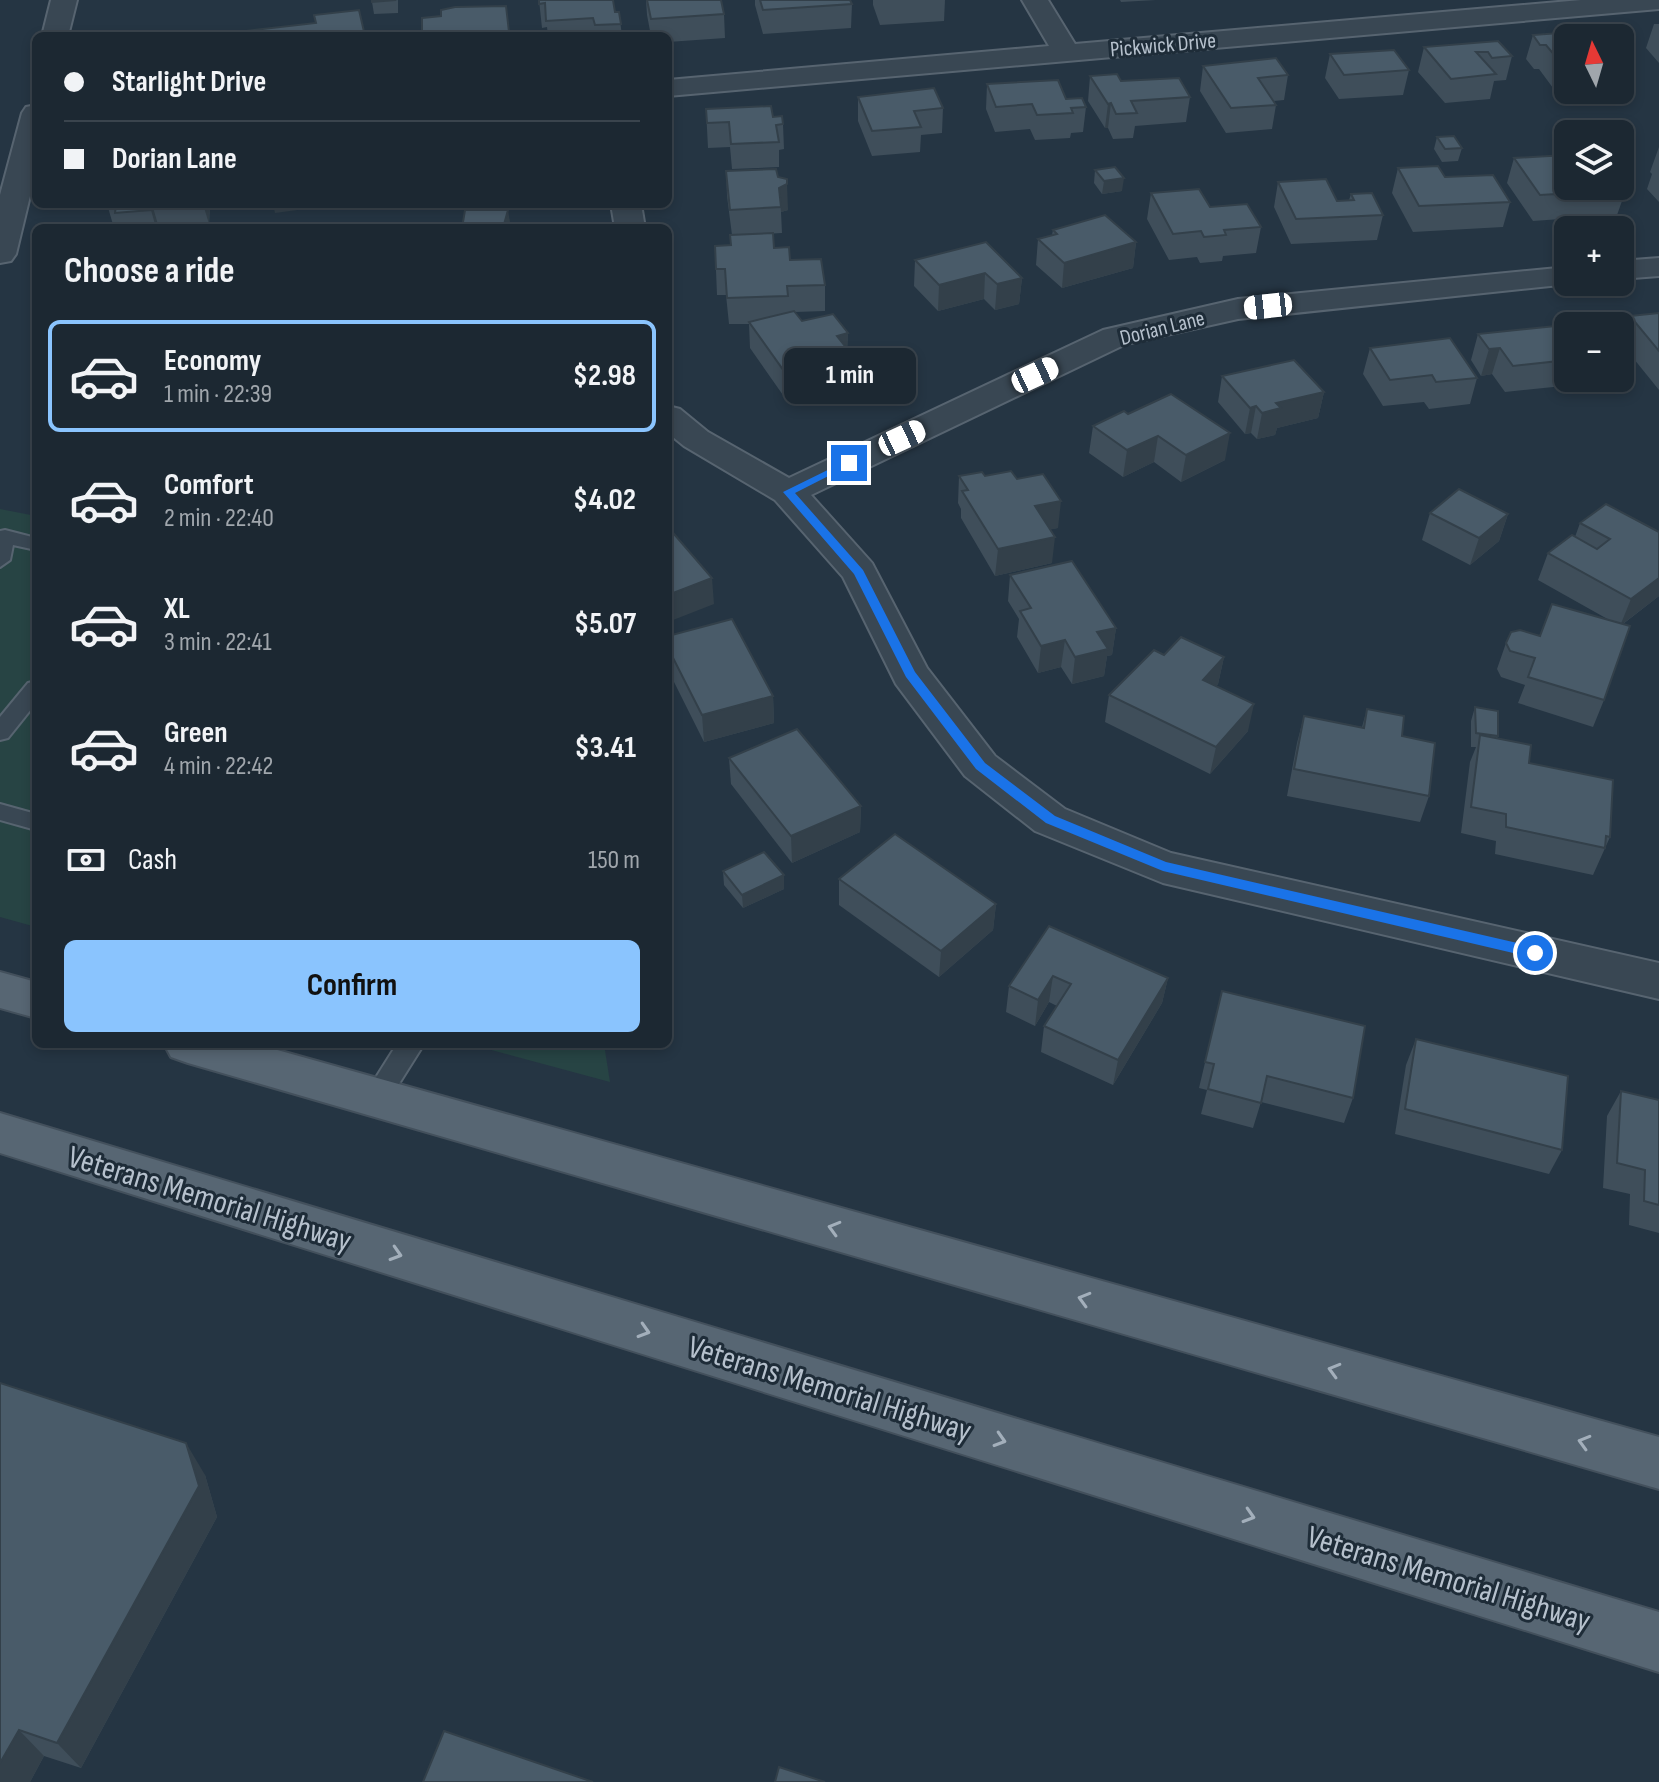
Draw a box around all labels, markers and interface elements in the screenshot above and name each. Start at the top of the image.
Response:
north arrow [1554,24,1634,104]
map controls [1554,24,1634,392]
street label: Pickwick Drive [1109,27,1217,64]
text: Starlight Drive [112,64,266,100]
button: layers [1554,120,1634,200]
text: Dorian Lane [112,141,237,177]
button: + [1554,216,1634,296]
text: Choose a ride [64,250,235,293]
car [1243,292,1293,320]
street label: Dorian Lane [1117,305,1208,352]
button: − [1554,312,1634,392]
icon: car [68,340,140,412]
text: Economy [164,343,261,379]
callout: 1 min [783,347,915,403]
car [1008,354,1062,396]
text: $2.98 [573,358,636,394]
text: 1 min [826,360,874,391]
text: 1 min · 22:39 [164,379,272,410]
car [875,417,929,459]
route end [831,445,867,481]
icon: car [68,464,140,536]
text: Comfort [164,467,254,503]
text: $4.02 [573,482,636,518]
text: 2 min · 22:40 [164,503,274,534]
icon: car [68,588,140,660]
text: XL [164,591,190,627]
text: $5.07 [574,606,636,642]
text: 3 min · 22:41 [164,627,272,658]
icon: car [68,712,140,784]
text: Green [164,715,228,751]
text: $3.41 [574,730,636,766]
text: 4 min · 22:42 [164,751,273,782]
icon: cash [64,838,108,882]
text: Cash [128,842,177,878]
text: 150 m [588,845,640,876]
route start [1517,935,1553,971]
button: Confirm [64,940,640,1032]
street label: Veterans Memorial Highway [63,1138,356,1261]
one-way arrow [827,1221,841,1237]
one-way arrow [388,1245,402,1261]
one-way arrow [1077,1292,1091,1309]
one-way arrow [637,1322,651,1338]
street label: Veterans Memorial Highway [683,1328,976,1451]
one-way arrow [1327,1363,1341,1380]
one-way arrow [993,1431,1006,1447]
one-way arrow [1578,1434,1591,1451]
one-way arrow [1241,1507,1255,1523]
street label: Veterans Memorial Highway [1302,1518,1595,1641]

